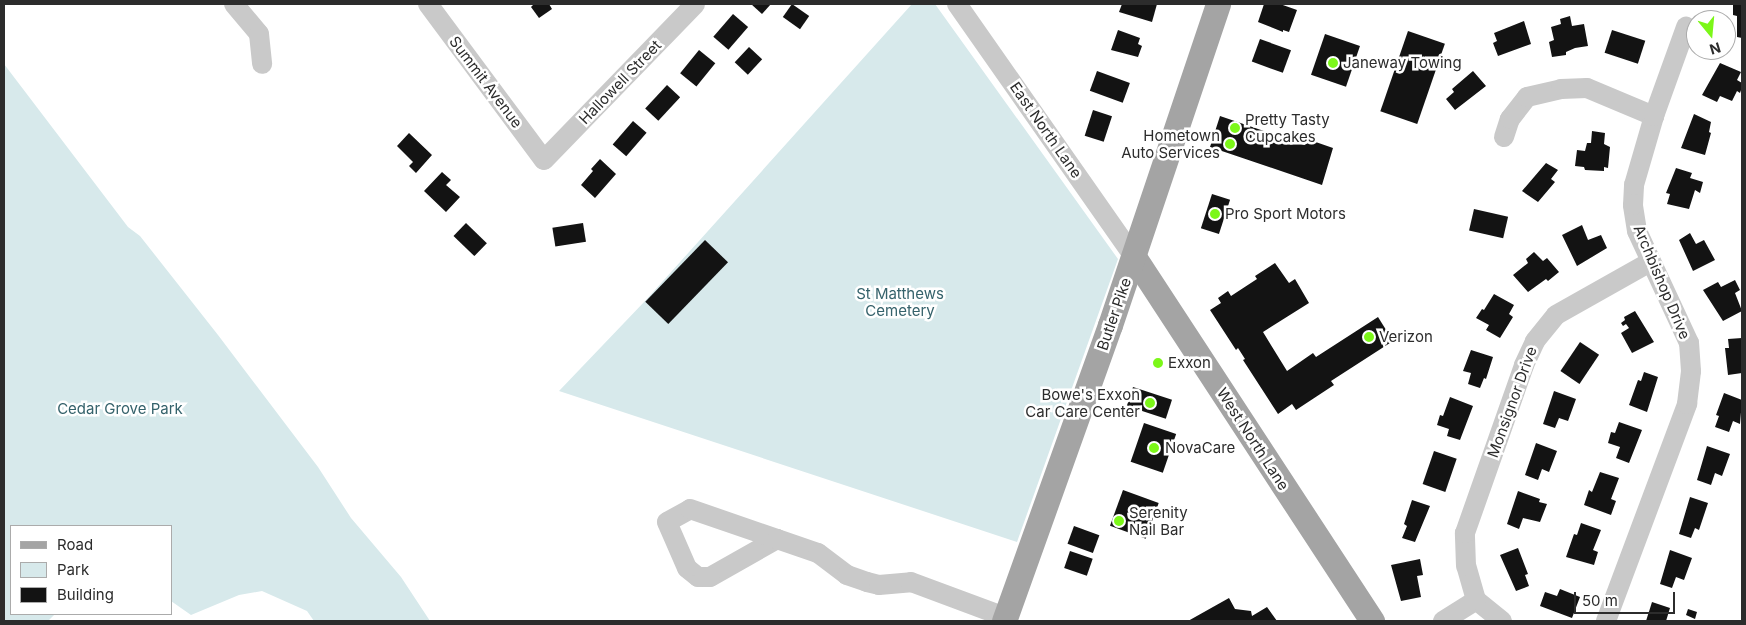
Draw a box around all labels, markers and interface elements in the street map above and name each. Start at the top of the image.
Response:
north arrow [1686,10,1736,60]
street label: Summit Avenue [446,33,526,131]
street label: Hallowell Street [575,36,665,128]
text: N [1708,39,1723,59]
place label: Janeway Towing [1343,54,1462,72]
marker: Janeway Towing [1327,57,1339,69]
street label: East North Lane [1006,78,1086,182]
place label: Pretty Tasty Cupcakes [1245,110,1330,145]
marker: Pretty Tasty Cupcakes [1229,122,1241,134]
place label: Hometown Auto Services [1121,126,1220,161]
marker: Hometown Auto Services [1224,138,1236,150]
place label: Pro Sport Motors [1225,205,1346,223]
marker: Pro Sport Motors [1209,208,1221,220]
street label: Archbishop Drive [1630,222,1694,342]
street label: Butler Pike [1093,275,1135,353]
park label: St Matthews Cemetery [856,284,944,319]
place label: Verizon [1379,328,1433,346]
marker: Verizon [1363,331,1375,343]
street label: Monsignor Drive [1484,344,1540,460]
place label: Exxon [1168,354,1211,372]
marker: Exxon [1152,357,1164,369]
street label: West North Lane [1213,384,1293,494]
place label: Bowe's Exxon Car Care Center [1025,385,1140,420]
marker: Bowe's Exxon Car Care Center [1144,397,1156,409]
park label: Cedar Grove Park [57,400,183,418]
place label: NovaCare [1165,439,1235,457]
marker: NovaCare [1147,441,1161,455]
place label: Serenity Nail Bar [1129,503,1188,538]
marker: Serenity Nail Bar [1113,515,1125,527]
legend [10,525,172,615]
text: Road [57,535,93,554]
text: Park [57,560,89,579]
scale bar [1576,582,1677,614]
text: Building [57,585,114,604]
text: 50 m [1582,591,1618,610]

